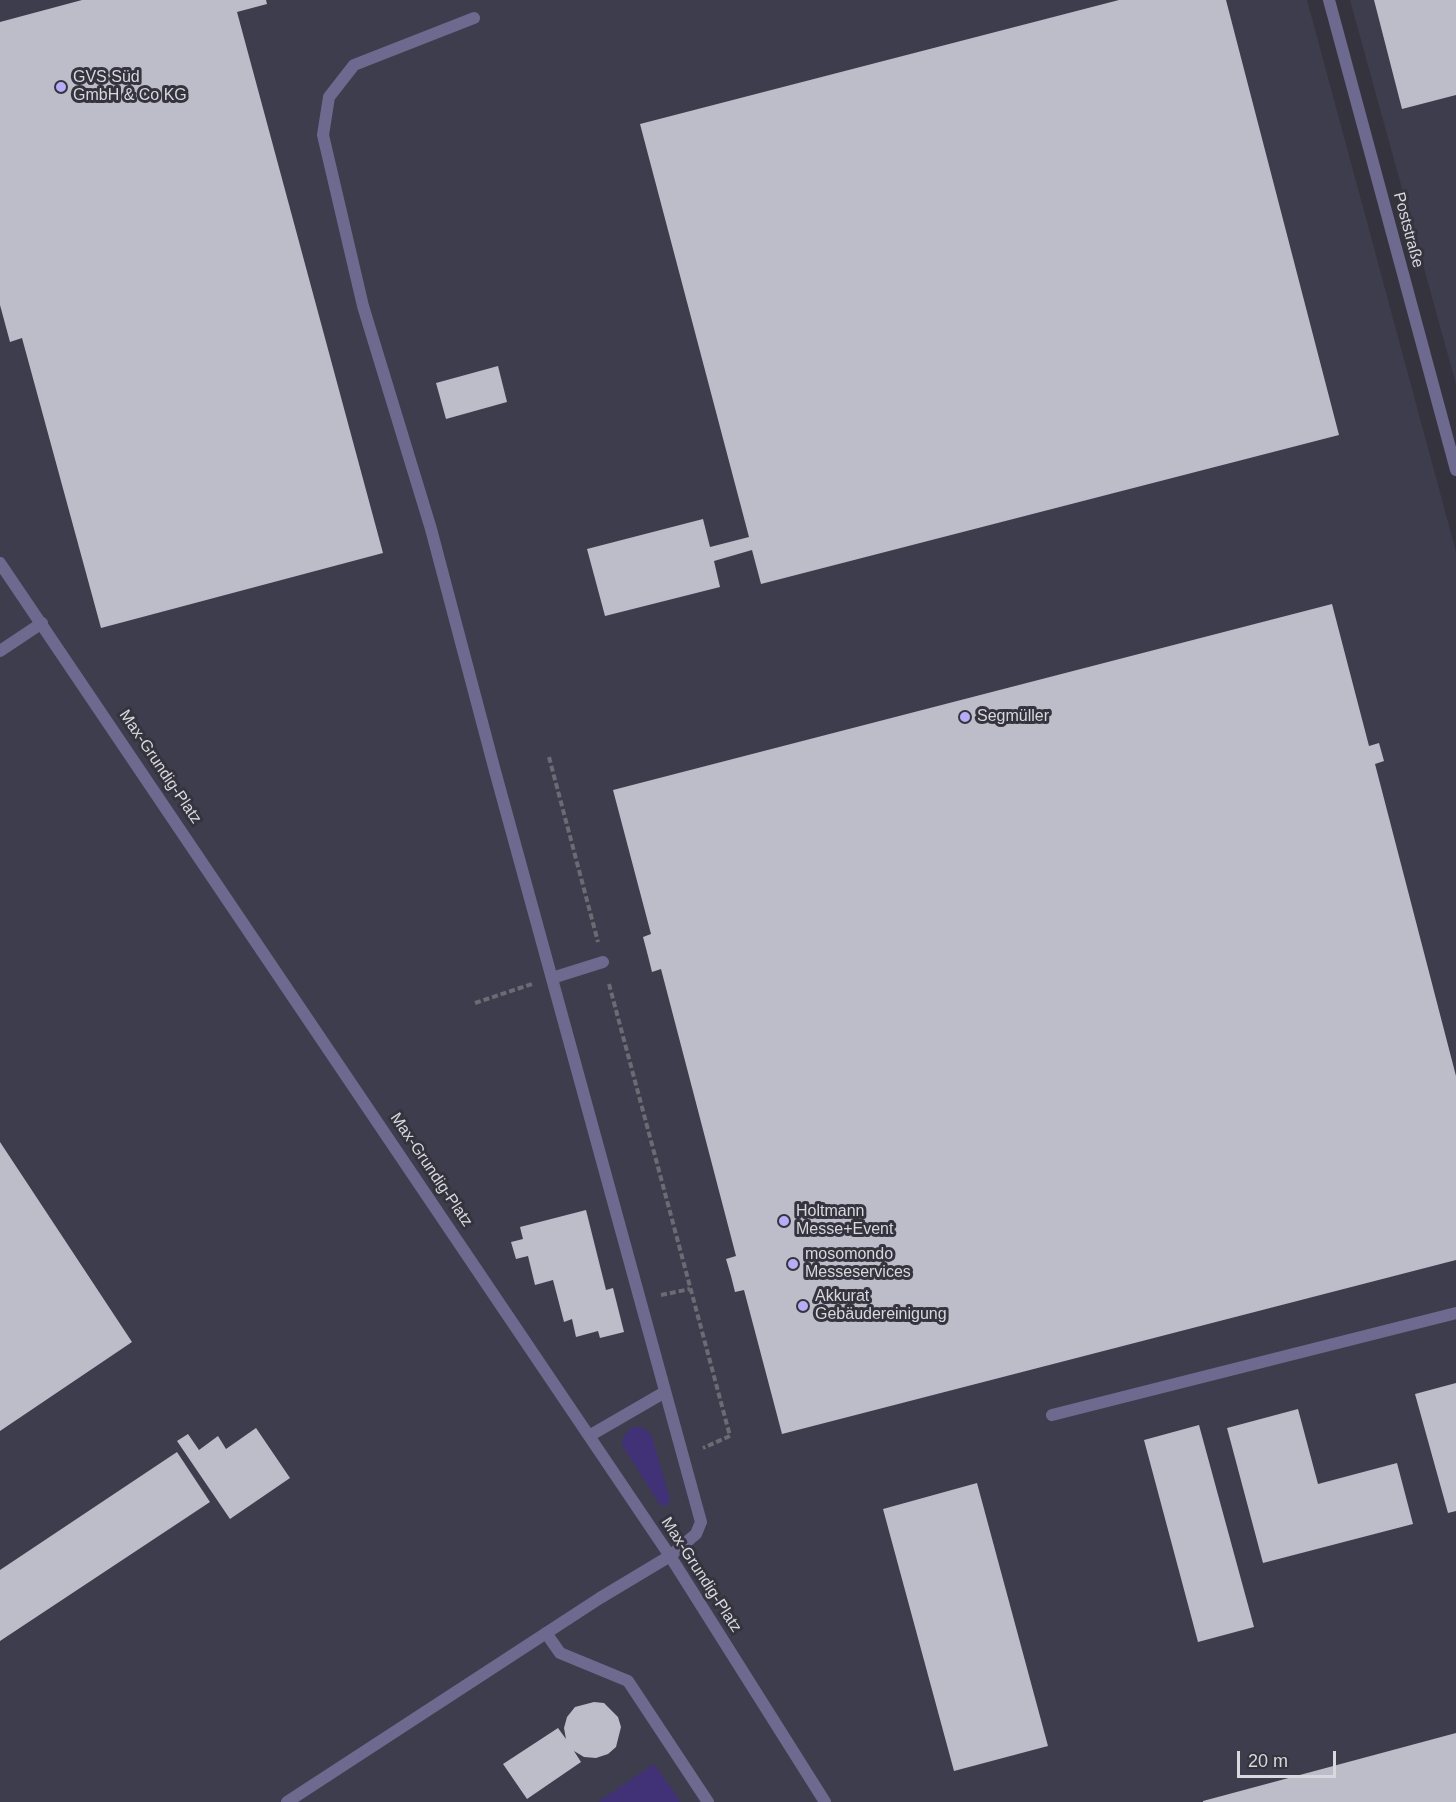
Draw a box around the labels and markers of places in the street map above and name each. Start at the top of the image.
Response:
place label: GVS Süd GmbH & Co KG [73,68,187,106]
marker: GVS Süd GmbH & Co KG [54,80,68,94]
place label: Segmüller [977,707,1049,727]
marker: Segmüller [958,710,972,724]
place label: Holtmann Messe+Event [796,1202,893,1240]
marker: Holtmann Messe+Event [777,1214,791,1228]
place label: mosomondo Messeservices [805,1245,911,1283]
marker: mosomondo Messeservices [786,1257,800,1271]
place label: Akkurat Gebäudereinigung [815,1287,947,1325]
marker: Akkurat Gebäudereinigung [796,1299,810,1313]

